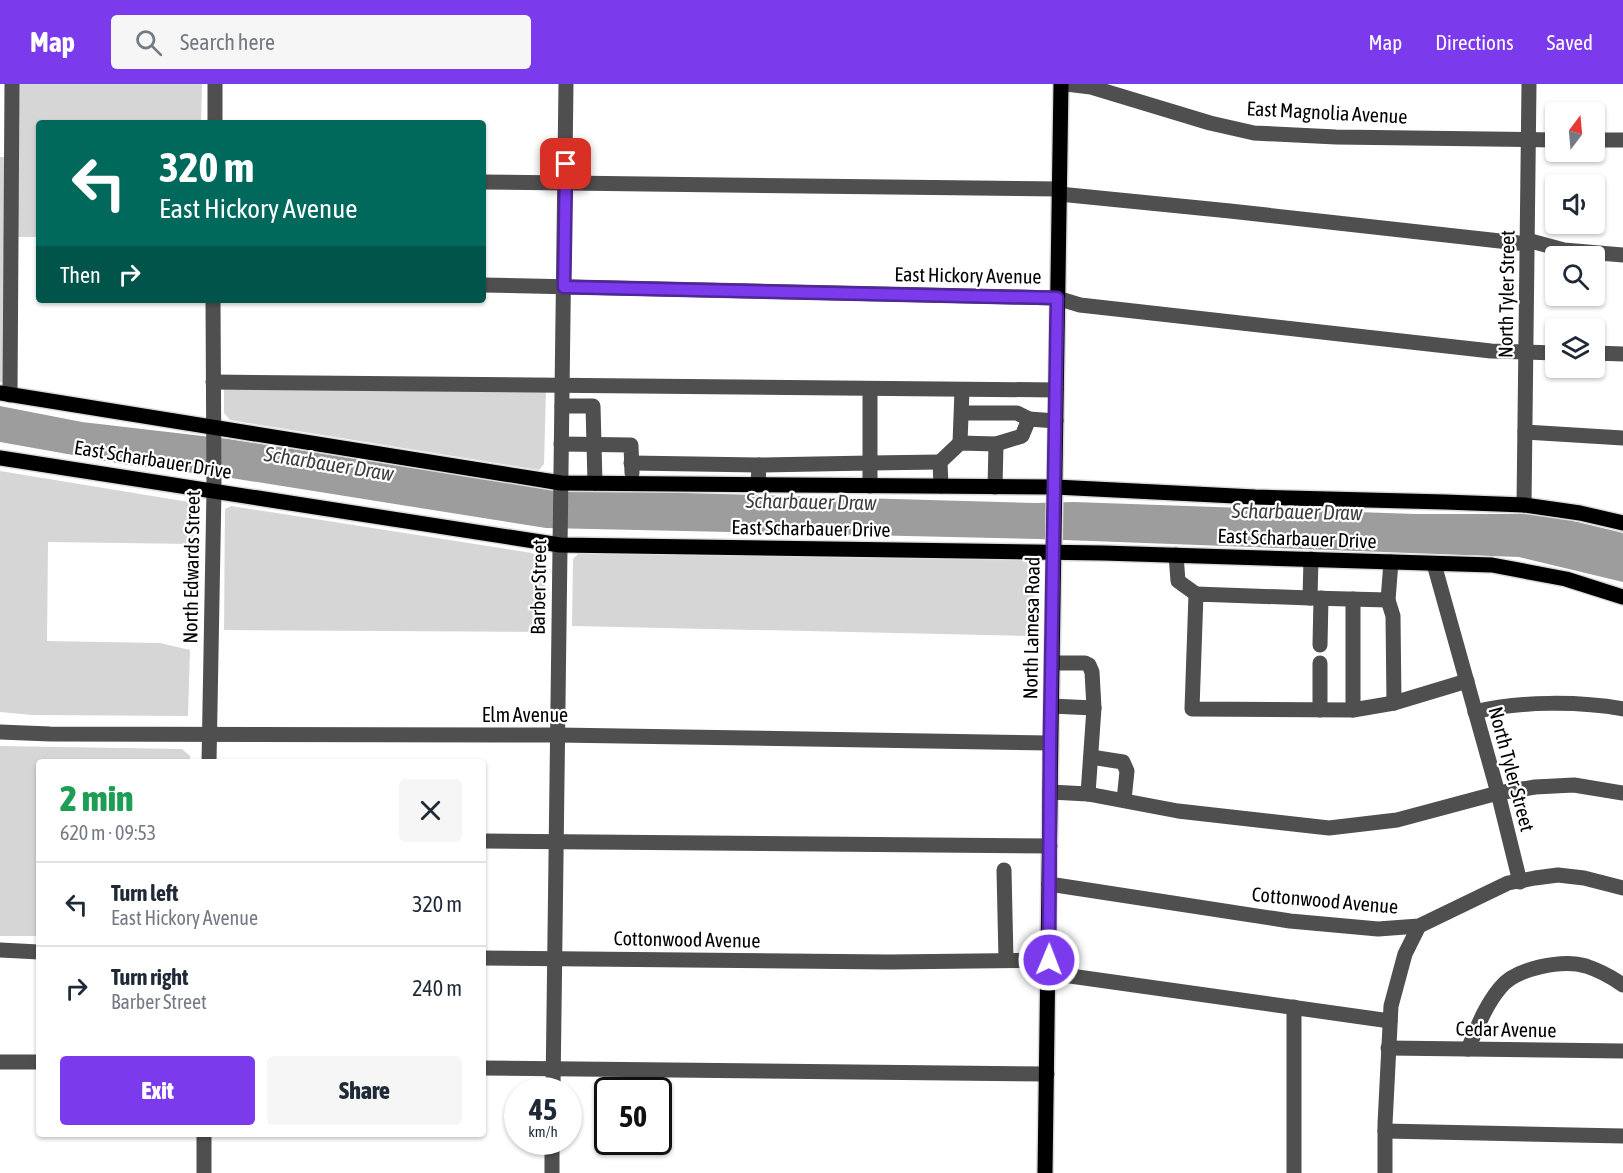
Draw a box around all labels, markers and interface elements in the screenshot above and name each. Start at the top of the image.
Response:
search box [111,15,531,69]
text: Map [30,26,75,58]
icon: search [132,26,165,59]
text: Search here [180,29,275,55]
text: Map [1368,30,1402,54]
text: Directions [1435,30,1514,54]
text: Saved [1547,30,1593,54]
street label: East Magnolia Avenue [1246,96,1408,128]
north arrow [1545,102,1605,162]
map controls [1545,102,1605,378]
pin [540,138,591,189]
text: 320 m [159,143,254,191]
icon: left [60,144,138,222]
icon: arrive [549,147,582,180]
button: sound [1545,174,1605,234]
text: East Hickory Avenue [159,193,358,224]
street label: North Tyler Street [1493,230,1519,358]
button: search [1545,246,1605,306]
icon: right [113,258,146,291]
text: Then [60,262,101,288]
street label: East Hickory Avenue [894,262,1042,288]
button: layers [1545,318,1605,378]
street label: East Scharbauer Drive [73,435,233,483]
water label: Scharbauer Draw [262,441,396,485]
water label: Scharbauer Draw [744,488,877,514]
street label: North Edwards Street [178,490,204,644]
water label: Scharbauer Draw [1230,498,1363,524]
street label: East Scharbauer Drive [731,515,891,541]
street label: East Scharbauer Drive [1217,524,1377,552]
street label: Barber Street [526,539,550,635]
street label: North Lamesa Road [1018,556,1044,700]
street label: Elm Avenue [482,703,568,726]
street label: North Tyler Street [1484,704,1540,834]
text: 2 min [60,777,134,819]
button: close [399,779,462,842]
text: 620 m · 09:53 [60,821,156,844]
text: Turn left [111,880,178,906]
street label: Cottonwood Avenue [1251,882,1399,918]
icon: left [60,888,93,921]
text: 320 m [412,891,462,917]
text: East Hickory Avenue [111,906,258,929]
street label: Cottonwood Avenue [613,926,761,952]
position arrow [1017,928,1081,992]
text: Turn right [111,964,188,990]
icon: right [60,972,93,1005]
text: 240 m [412,975,462,1001]
text: Barber Street [111,990,207,1013]
street label: Cedar Avenue [1455,1017,1557,1041]
button: Exit [60,1056,255,1125]
button: Share [267,1056,462,1125]
speed limit sign: 50 [594,1077,672,1155]
text: 45 [529,1092,557,1126]
text: km/h [528,1123,558,1140]

